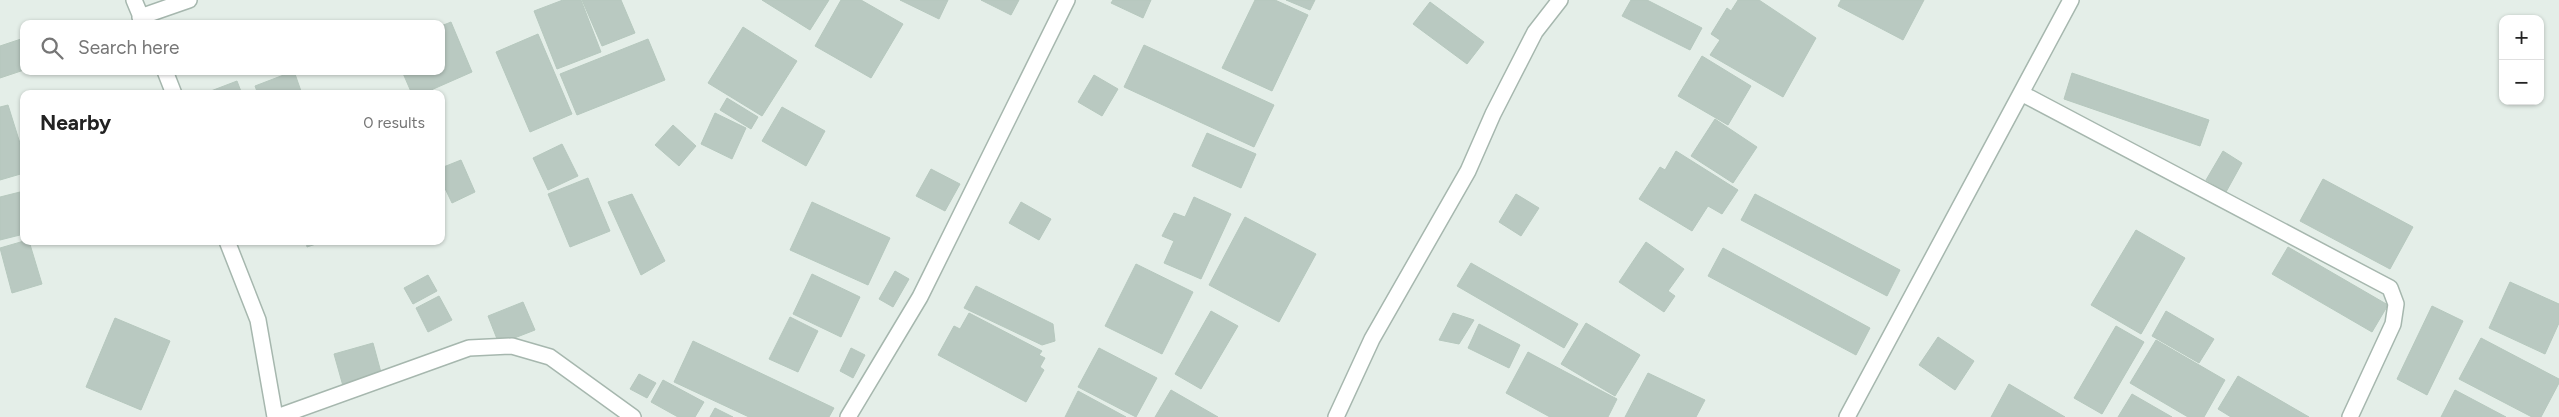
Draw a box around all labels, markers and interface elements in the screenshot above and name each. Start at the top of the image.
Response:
map controls [2499,15,2544,105]
button: + [2499,15,2544,60]
search box [20,20,445,75]
icon: search [38,34,66,62]
text: Search here [78,36,180,59]
button: − [2499,60,2544,105]
text: Nearby [40,110,111,135]
text: 0 results [363,113,425,132]

